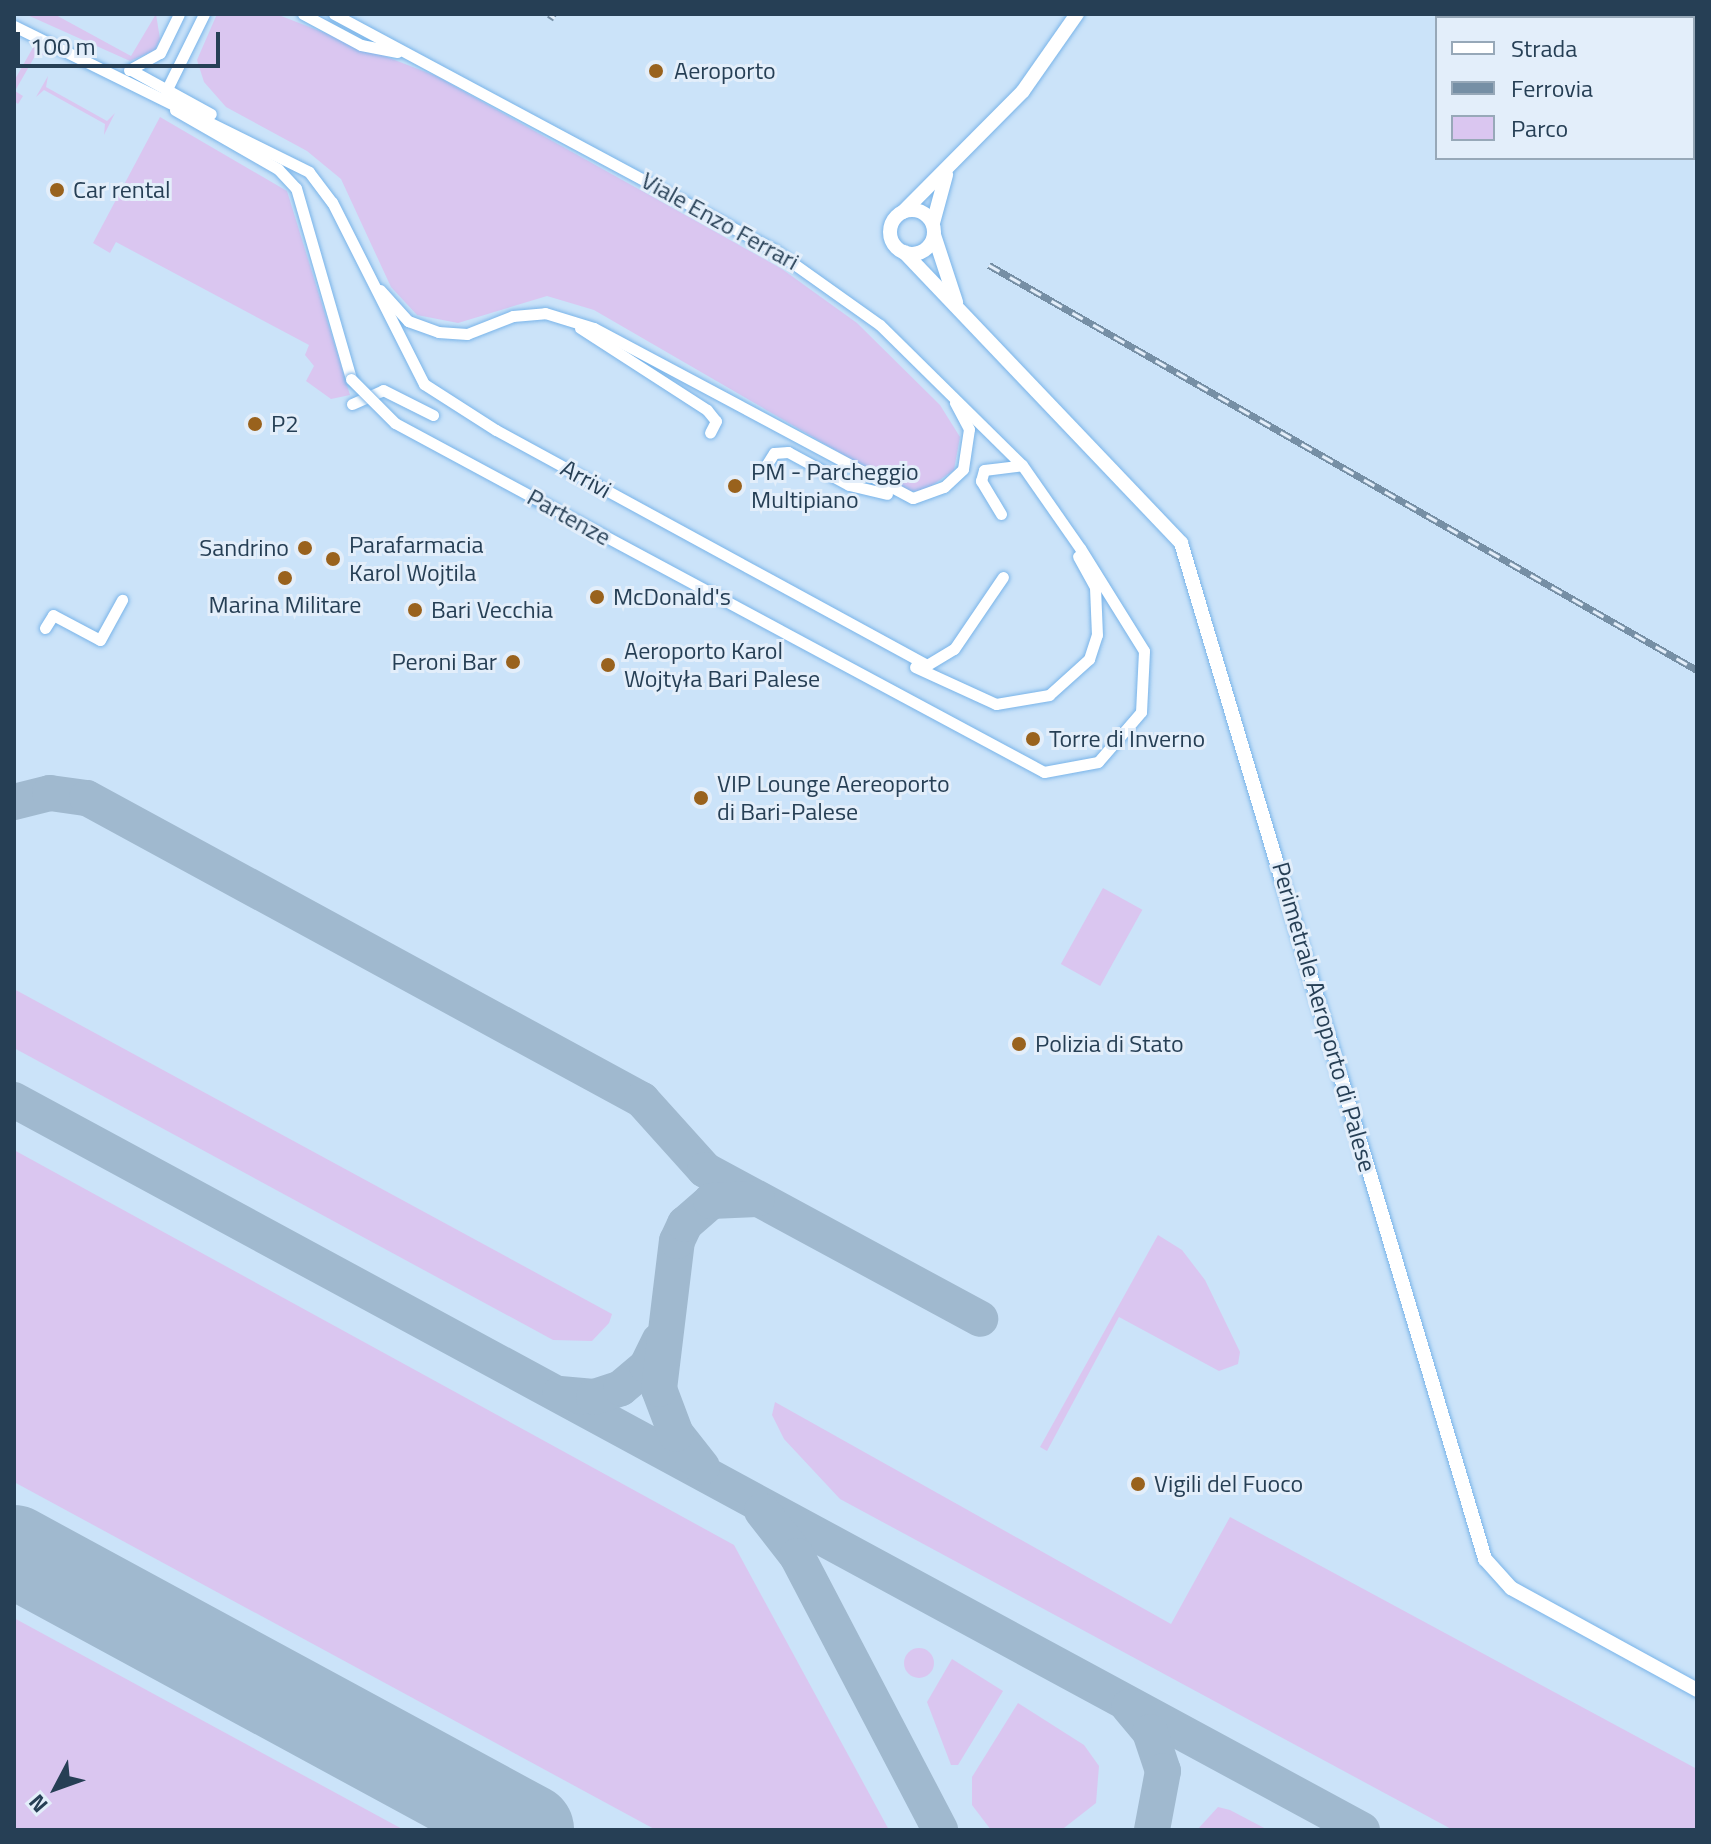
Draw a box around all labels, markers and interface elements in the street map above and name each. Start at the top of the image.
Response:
scale bar [20,16,224,66]
legend [1435,16,1695,160]
text: 100 m [30,28,96,64]
text: Strada [1511,30,1577,66]
place label: Aeroporto [674,57,776,85]
marker: Aeroporto [645,60,667,82]
text: Ferrovia [1511,70,1593,106]
text: Parco [1511,110,1568,146]
street label: Viale Enzo Ferrari [636,166,804,276]
place label: Car rental [73,176,171,204]
marker: Car rental [48,181,66,199]
place label: P2 [271,410,299,438]
marker: P2 [246,415,264,433]
street label: Arrivi [556,454,616,504]
place label: PM - Parcheggio Multipiano [751,458,919,514]
marker: PM - Parcheggio Multipiano [726,477,744,495]
street label: Partenze [522,482,616,552]
place label: Parafarmacia Karol Wojtila [349,531,484,587]
place label: Sandrino [199,534,289,562]
marker: Sandrino [296,539,314,557]
marker: Parafarmacia Karol Wojtila [324,550,342,568]
marker: Marina Militare [276,569,294,587]
place label: McDonald's [613,583,731,611]
marker: McDonald's [588,588,606,606]
place label: Marina Militare [209,591,361,619]
place label: Bari Vecchia [431,596,553,624]
marker: Bari Vecchia [406,601,424,619]
place label: Aeroporto Karol Wojtyła Bari Palese [624,637,820,693]
place label: Peroni Bar [391,648,497,676]
marker: Peroni Bar [504,653,522,671]
marker: Aeroporto Karol Wojtyła Bari Palese [599,656,617,674]
place label: Torre di Inverno [1049,725,1205,753]
marker: Torre di Inverno [1024,730,1042,748]
place label: VIP Lounge Aereoporto di Bari-Palese [717,770,950,826]
marker: VIP Lounge Aereoporto di Bari-Palese [692,789,710,807]
street label: Perimetrale Aeroporto di Palese [1266,859,1382,1175]
place label: Polizia di Stato [1035,1030,1184,1058]
marker: Polizia di Stato [1010,1035,1028,1053]
place label: Vigili del Fuoco [1154,1470,1303,1498]
marker: Vigili del Fuoco [1129,1475,1147,1493]
north arrow [16,1748,96,1828]
text: N [20,1787,56,1821]

